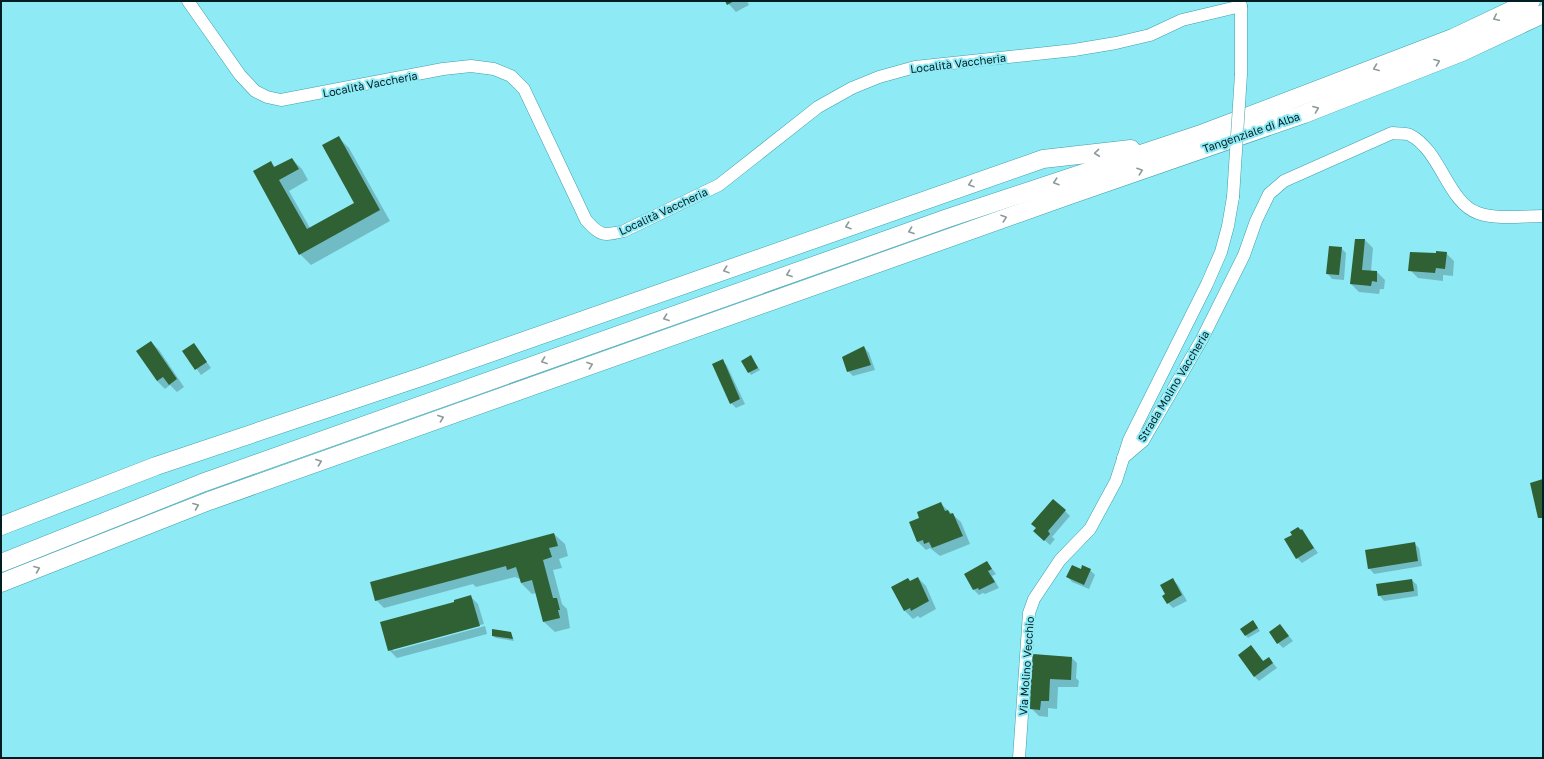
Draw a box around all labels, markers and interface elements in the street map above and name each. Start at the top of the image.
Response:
one-way arrow [1492,13,1500,21]
street label: Località Vaccheria [909,51,1007,75]
one-way arrow [1433,58,1440,66]
one-way arrow [1372,63,1379,71]
street label: Località Vaccheria [321,68,419,100]
one-way arrow [1312,106,1319,114]
street label: Tangenziale di Alba [1201,109,1301,155]
one-way arrow [1094,148,1100,157]
one-way arrow [1137,167,1144,175]
one-way arrow [1052,177,1059,186]
one-way arrow [968,179,975,187]
street label: Località Vaccheria [617,185,709,237]
one-way arrow [1001,215,1008,223]
one-way arrow [845,222,852,230]
one-way arrow [908,226,915,235]
one-way arrow [722,265,729,273]
one-way arrow [786,270,793,278]
one-way arrow [663,313,670,321]
street label: Strada Molino Vaccheria [1135,328,1211,444]
one-way arrow [540,357,547,365]
one-way arrow [586,362,593,370]
one-way arrow [438,415,445,423]
one-way arrow [315,458,322,466]
one-way arrow [193,502,200,510]
one-way arrow [33,566,41,574]
street label: Via Molino Vecchio [1016,616,1036,716]

